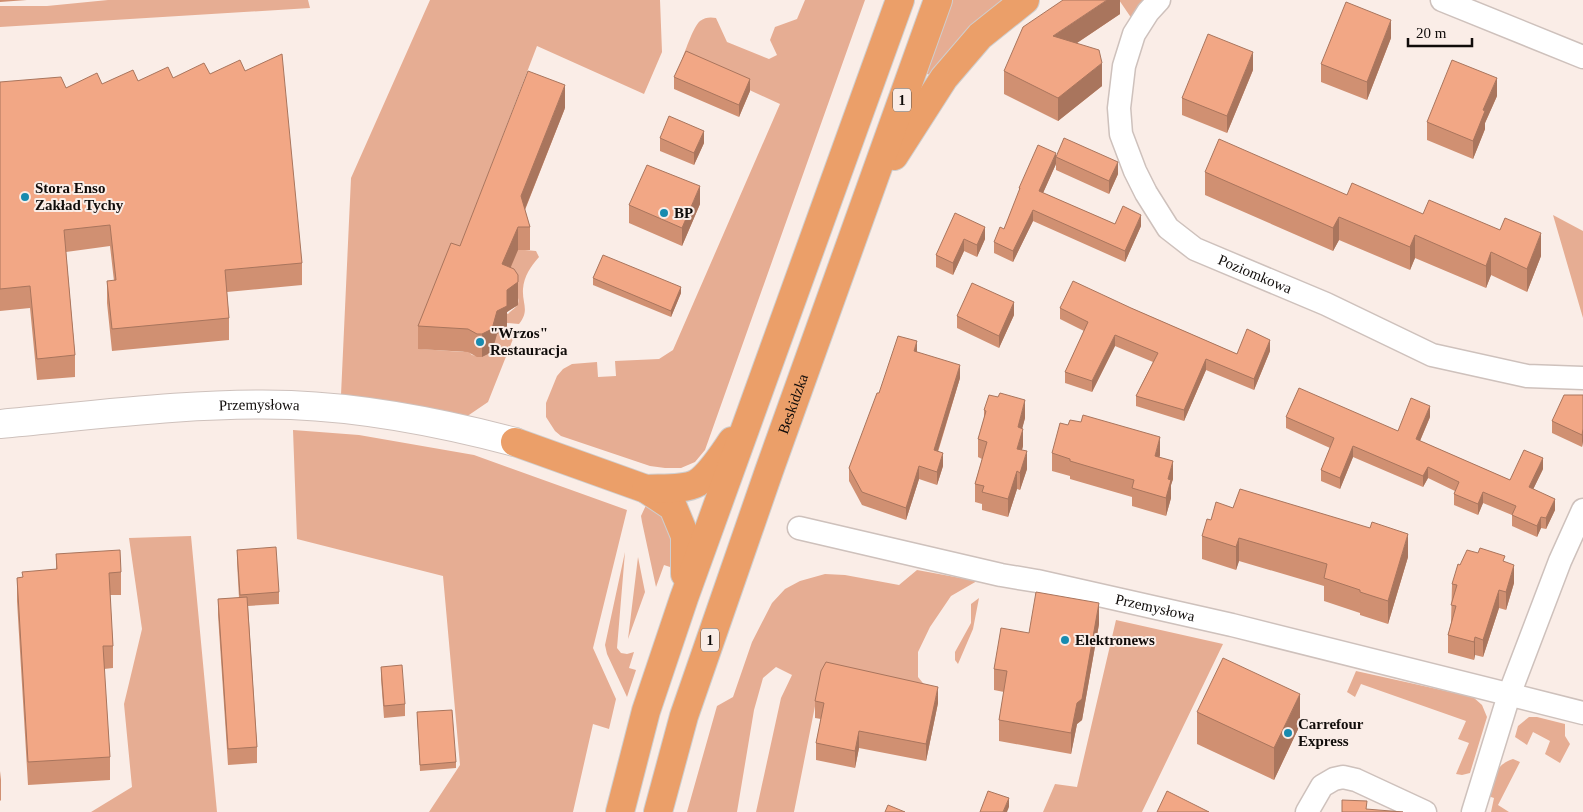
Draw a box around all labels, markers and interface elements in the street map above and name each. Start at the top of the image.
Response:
scale bar [1408,15,1472,47]
text: 20 m [1416,25,1447,41]
road number: 1 [893,88,911,112]
place label: Stora Enso Zakład Tychy [35,180,124,213]
marker: Stora Enso Zakład Tychy [19,191,31,203]
place label: BP [674,205,693,221]
marker: BP [658,207,670,219]
street label: Poziomkowa [1216,252,1295,297]
place label: "Wrzos" Restauracja [490,325,568,358]
marker: "Wrzos" Restauracja [474,336,486,348]
street label: Beskidzka [775,372,811,436]
street label: Przemysłowa [218,397,300,413]
street label: Przemysłowa [1114,591,1197,624]
road number: 1 [701,628,719,652]
place label: Elektronews [1075,632,1155,648]
marker: Elektronews [1059,634,1071,646]
place label: Carrefour Express [1298,716,1364,749]
marker: Carrefour Express [1282,727,1294,739]

